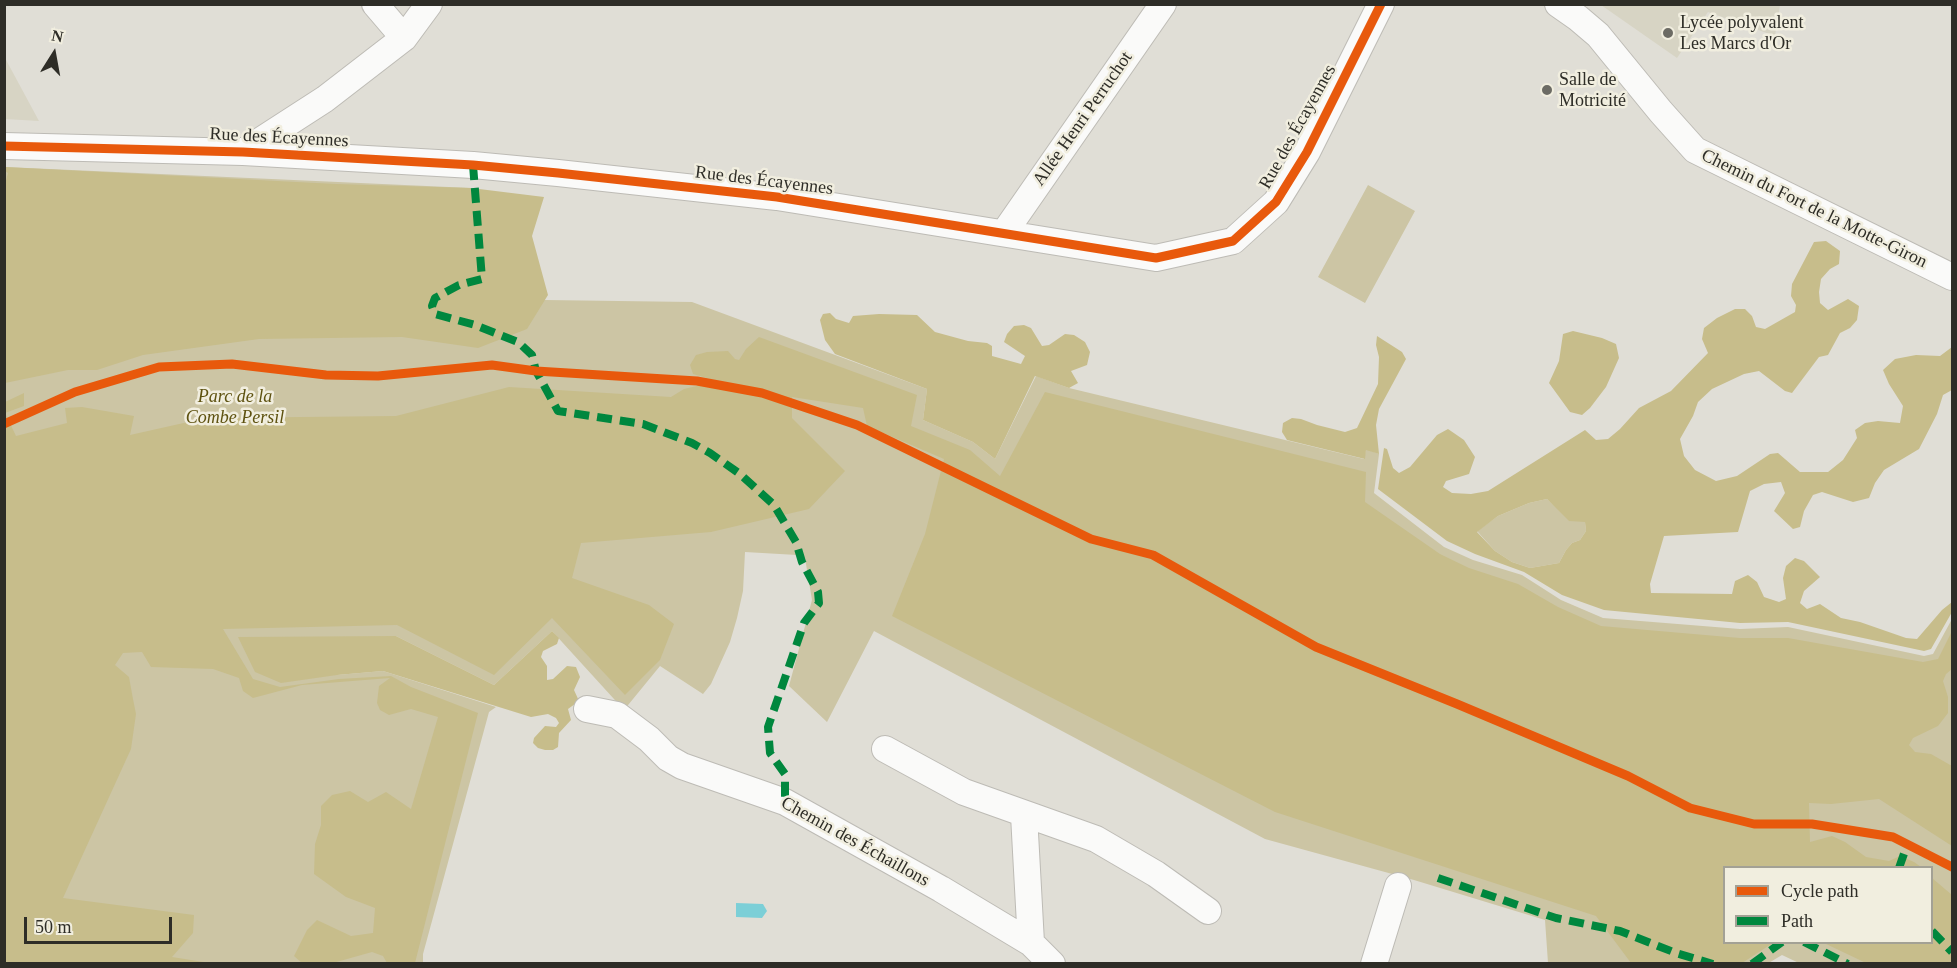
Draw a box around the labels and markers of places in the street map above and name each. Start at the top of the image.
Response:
place label: Lycée polyvalent Les Marcs d'Or [1680,12,1803,54]
marker: Lycée polyvalent Les Marcs d'Or [1661,26,1675,40]
place label: Salle de Motricité [1559,69,1626,112]
marker: Salle de Motricité [1540,83,1554,97]

